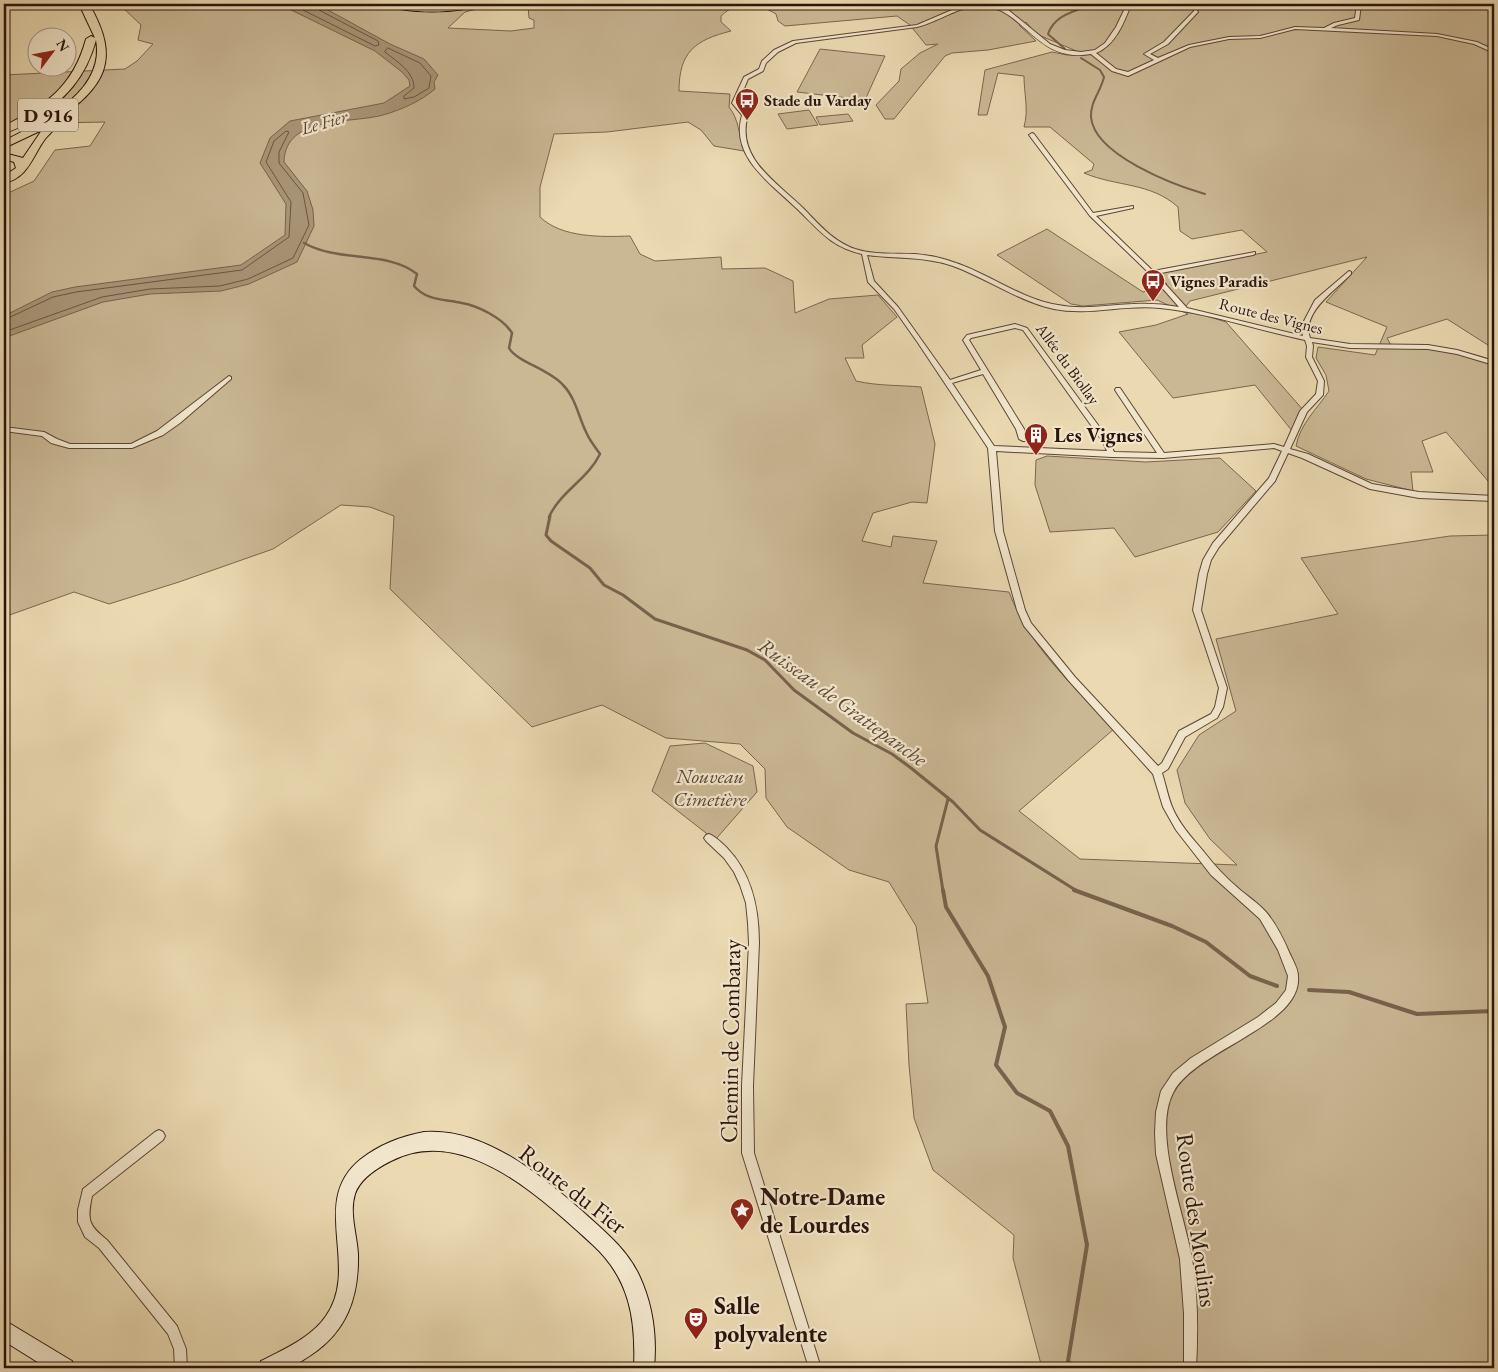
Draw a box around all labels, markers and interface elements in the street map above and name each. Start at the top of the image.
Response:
north arrow [28,28,78,78]
text: N [52,36,74,55]
bus stop icon: Stade du Varday [734,87,760,121]
place label: Stade du Varday [764,90,872,111]
road number: D 916 [18,98,78,132]
water label: Le Fier [297,104,351,140]
bus stop icon: Vignes Paradis [1140,268,1166,302]
place label: Vignes Paradis [1170,271,1268,292]
street label: Route des Vignes [1217,293,1325,339]
street label: Allée du Biollay [1031,318,1105,410]
building icon: Les Vignes [1023,422,1049,456]
place label: Les Vignes [1054,422,1143,448]
water label: Ruisseau de Grattepanche [753,632,933,773]
park label: Nouveau Cimetière [673,763,747,812]
street label: Chemin de Combaray [713,938,747,1143]
street label: Route des Moulins [1169,1131,1225,1309]
street label: Route du Fier [513,1137,633,1241]
place label: Notre-Dame de Lourdes [760,1181,885,1240]
place icon: Notre-Dame de Lourdes [729,1197,755,1231]
place label: Salle polyvalente [714,1290,827,1350]
theatre icon: Salle polyvalente [683,1306,709,1340]

